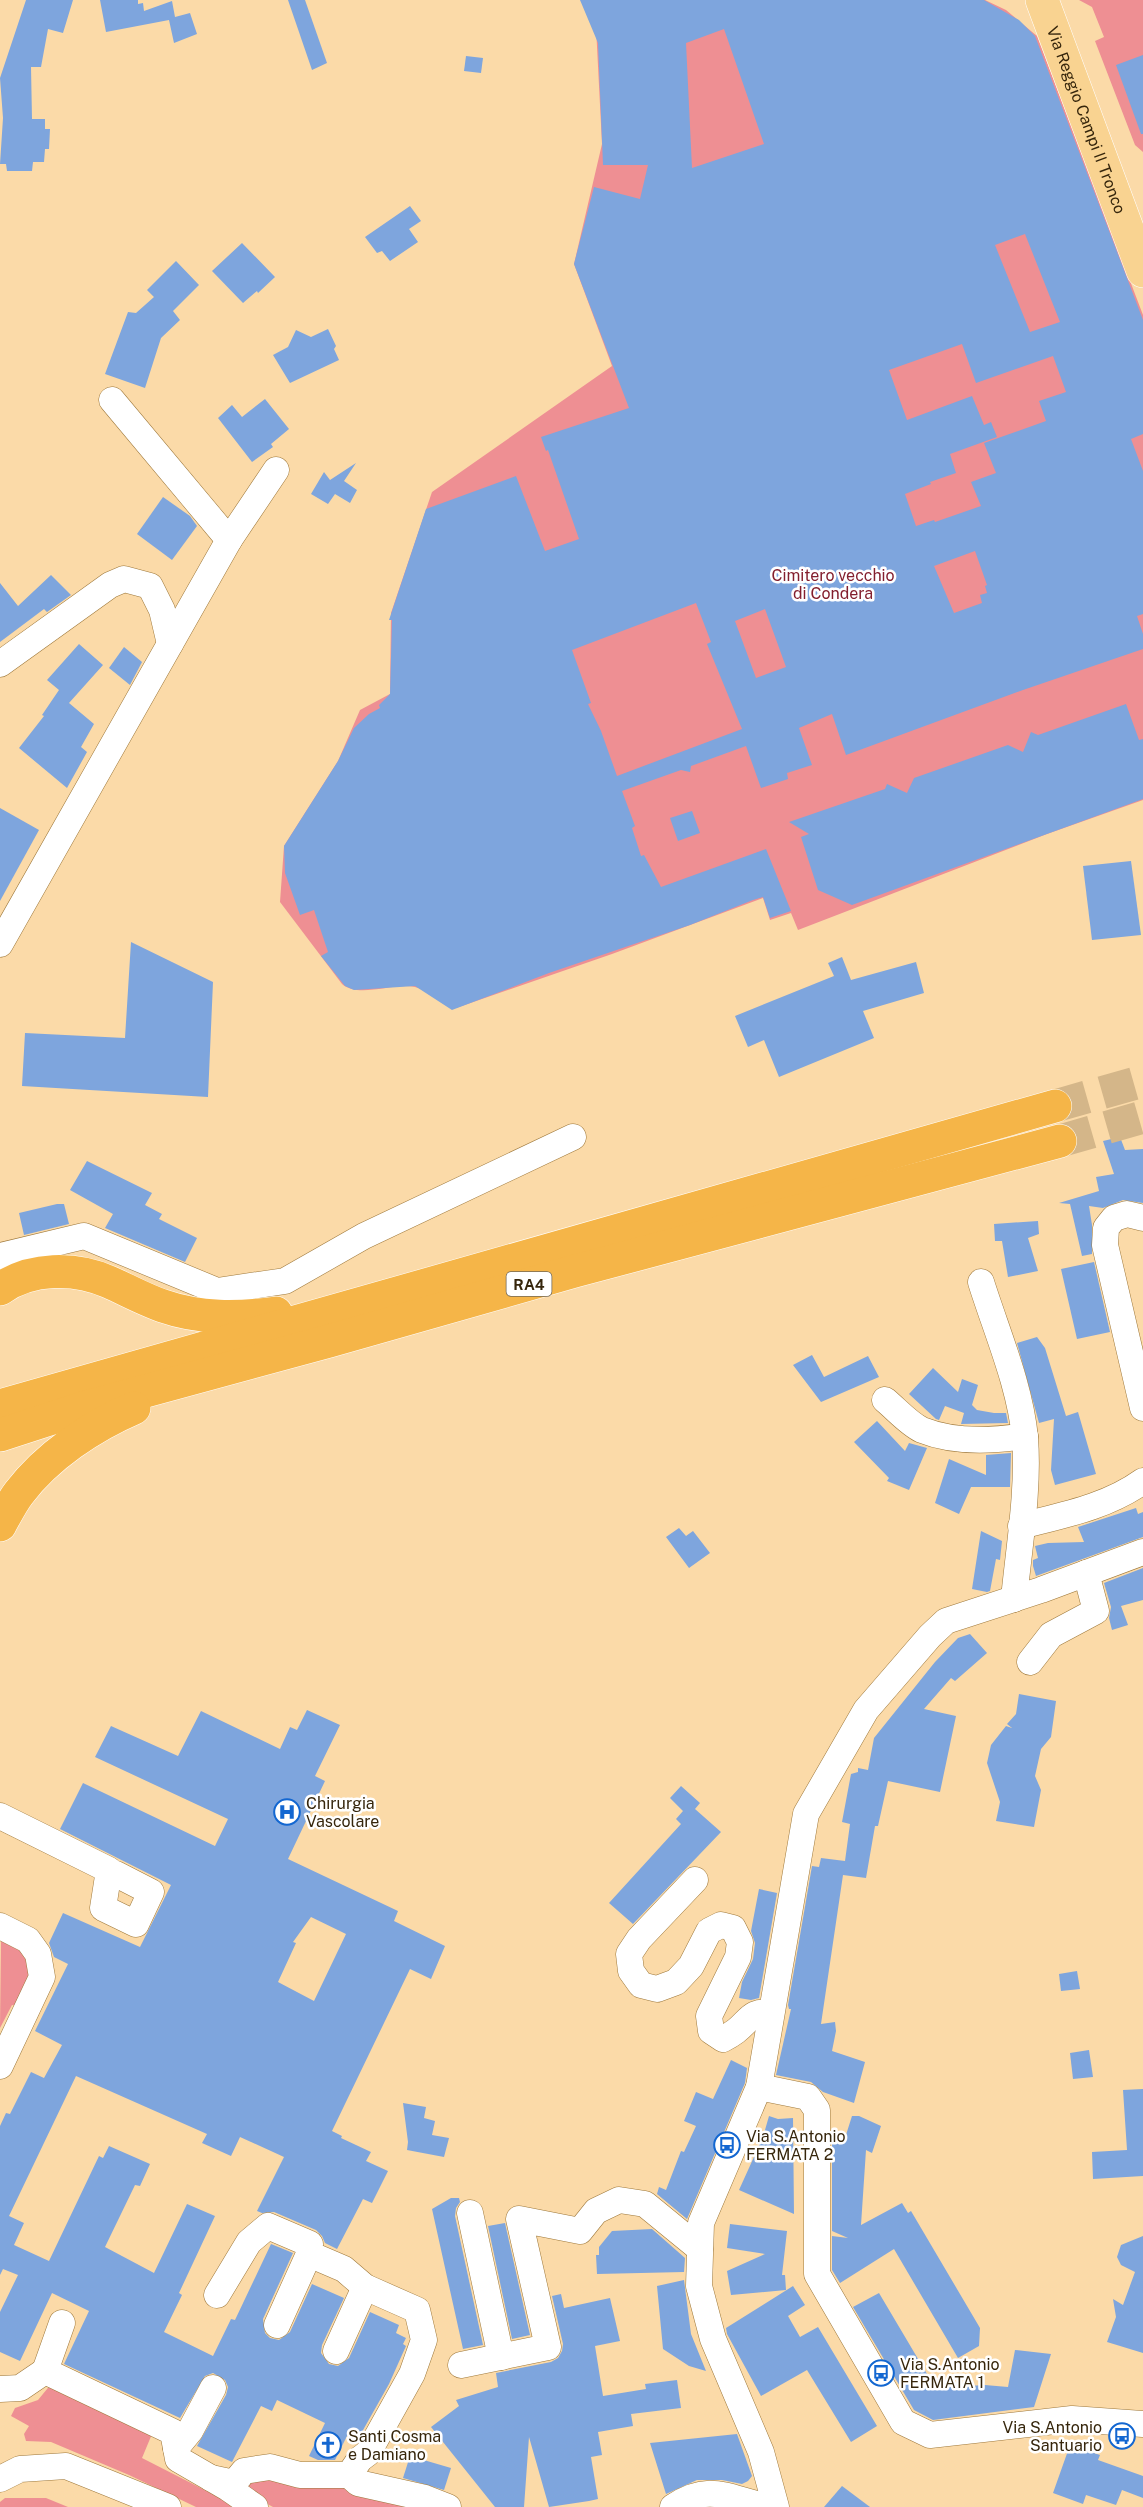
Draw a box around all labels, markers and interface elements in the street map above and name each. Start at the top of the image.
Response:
street label: Via Reggio Campi II Tronco [1043,24,1130,216]
park label: Cimitero vecchio di Condera [771,566,895,603]
road number: RA4 [506,1272,552,1296]
place label: Chirurgia Vascolare [306,1794,379,1831]
hospital icon: Chirurgia Vascolare [272,1797,302,1827]
place label: Via S.Antonio FERMATA 2 [746,2127,846,2164]
bus stop icon: Via S.Antonio FERMATA 2 [712,2130,742,2160]
place label: Via S.Antonio FERMATA 1 [900,2355,1000,2392]
bus stop icon: Via S.Antonio FERMATA 1 [866,2358,896,2388]
place label: Via S.Antonio Santuario [1002,2418,1102,2455]
bus stop icon: Via S.Antonio Santuario [1107,2421,1137,2451]
place label: Santi Cosma e Damiano [348,2427,441,2464]
church icon: Santi Cosma e Damiano [313,2430,343,2460]

